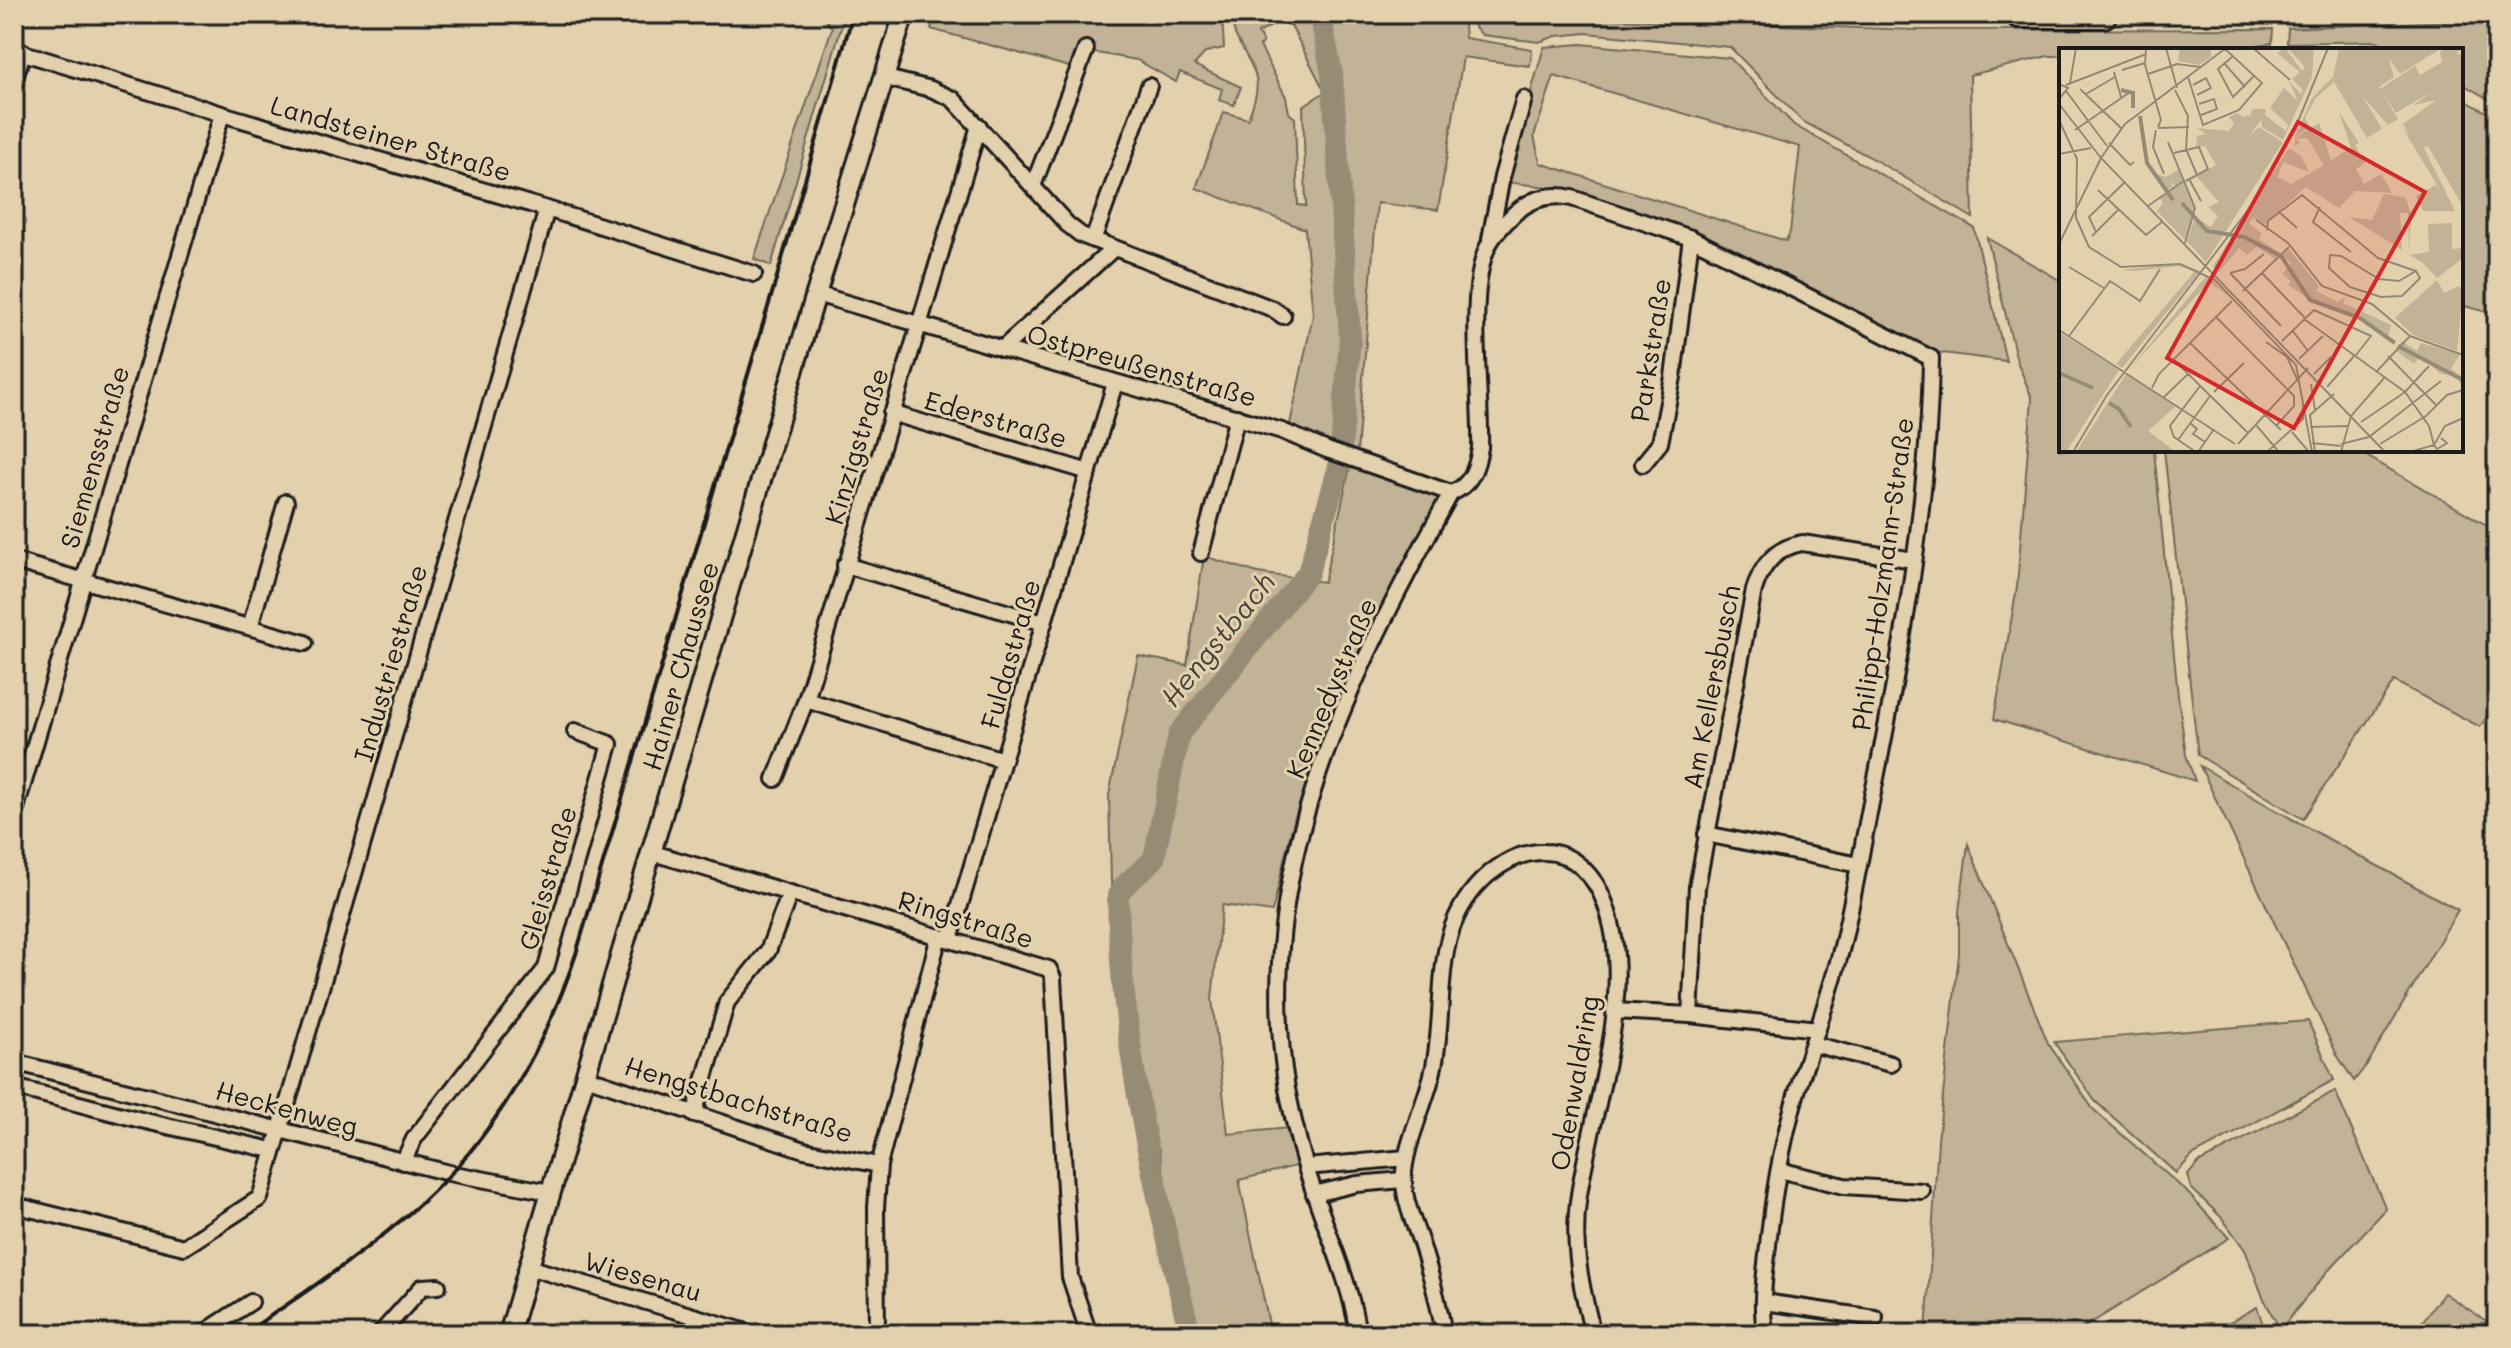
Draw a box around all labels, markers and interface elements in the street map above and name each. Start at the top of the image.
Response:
inset map [2059,48,2463,452]
street label: Landsteiner Straße [267,87,515,189]
street label: Parkstraße [1622,276,1678,424]
street label: Ostpreußenstraße [1023,316,1261,414]
street label: Siemensstraße [52,362,136,552]
street label: Kinzigstraße [816,364,896,528]
street label: Ederstraße [921,382,1071,456]
street label: Philipp-Holzmann-Straße [1843,415,1921,733]
street label: Hainer Chaussee [634,558,726,774]
street label: Industriestraße [346,560,434,766]
water label: Hengstbach [1152,565,1282,713]
street label: Fuldastraße [972,575,1048,733]
street label: Am Kellersbusch [1675,582,1747,792]
street label: Kennedystraße [1278,593,1384,783]
street label: Gleisstraße [510,802,584,954]
street label: Ringstraße [894,882,1038,956]
street label: Odenwaldring [1542,993,1606,1173]
street label: Hengstbachstraße [621,1048,857,1150]
street label: Heckenweg [212,1073,362,1143]
street label: Wiesenau [580,1243,706,1309]

